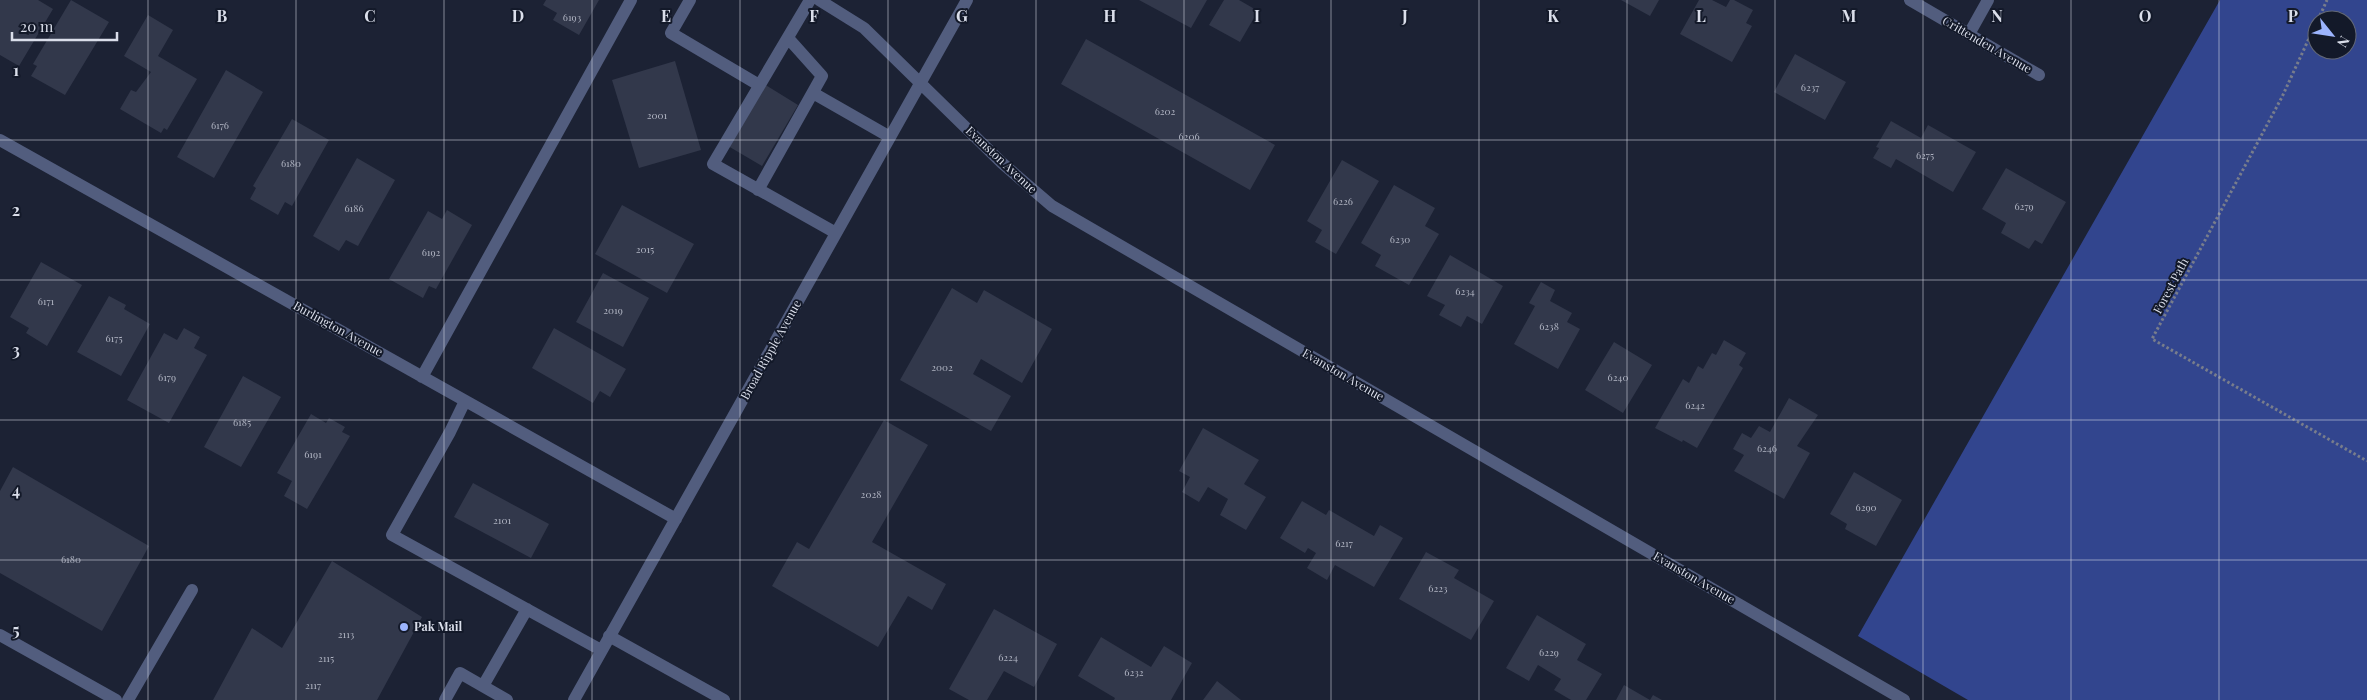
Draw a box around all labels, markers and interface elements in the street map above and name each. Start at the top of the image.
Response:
text: B [217,5,228,26]
text: C [364,5,376,26]
text: D [512,5,524,26]
text: E [661,5,671,26]
text: F [809,5,819,26]
text: G [956,5,968,26]
text: H [1104,5,1117,26]
text: I [1254,5,1260,26]
text: J [1401,5,1408,26]
text: K [1547,5,1559,26]
text: L [1696,5,1706,26]
text: M [1842,5,1857,26]
text: N [1991,5,2003,26]
text: O [2139,5,2151,26]
text: P [2288,5,2298,26]
scale bar [12,10,118,42]
house number: 6193 [563,10,582,24]
north arrow [2307,10,2357,60]
street label: Crittenden Avenue [1940,12,2035,76]
text: 20 m [20,16,54,36]
text: N [2333,33,2354,51]
text: 1 [13,59,19,80]
house number: 6237 [1801,80,1819,94]
house number: 6202 [1155,104,1176,118]
house number: 2001 [647,108,668,122]
house number: 6176 [211,118,229,132]
street label: Evanston Avenue [963,122,1041,196]
house number: 6206 [1178,129,1200,143]
house number: 6275 [1916,148,1934,162]
house number: 6180 [281,156,301,170]
house number: 6226 [1333,194,1353,208]
text: 2 [12,199,20,220]
house number: 6279 [2014,199,2034,213]
house number: 6186 [344,201,364,215]
house number: 6230 [1390,232,1410,246]
house number: 2015 [636,242,654,256]
house number: 6192 [422,245,441,259]
street label: Forest Path [2149,255,2191,316]
house number: 6234 [1455,284,1475,298]
house number: 6171 [38,294,55,308]
street label: Burlington Avenue [291,297,386,359]
street label: Broad Ripple Avenue [736,297,804,402]
house number: 2019 [603,303,623,317]
house number: 6238 [1539,319,1559,333]
house number: 6175 [105,331,123,345]
text: 3 [12,339,20,360]
street label: Evanston Avenue [1300,344,1387,404]
house number: 2002 [931,360,953,374]
house number: 6179 [158,370,176,384]
house number: 6240 [1608,370,1628,384]
house number: 6242 [1685,398,1705,412]
house number: 6185 [233,415,251,429]
house number: 6246 [1757,441,1777,455]
house number: 6191 [304,447,322,461]
text: 4 [12,479,20,500]
house number: 2028 [861,487,881,501]
house number: 6290 [1855,500,1877,514]
house number: 2101 [493,513,511,527]
house number: 6217 [1335,536,1353,550]
street label: Evanston Avenue [1651,547,1738,607]
house number: 6180 [61,552,81,566]
house number: 6223 [1428,581,1448,595]
place label: Pak Mail [414,618,463,634]
text: 5 [12,619,20,640]
marker: Pak Mail [398,621,410,633]
house number: 2113 [338,627,355,641]
house number: 6229 [1539,645,1559,659]
house number: 6224 [998,650,1018,664]
house number: 2115 [318,651,334,665]
house number: 6232 [1124,665,1144,679]
house number: 2117 [305,678,321,692]

